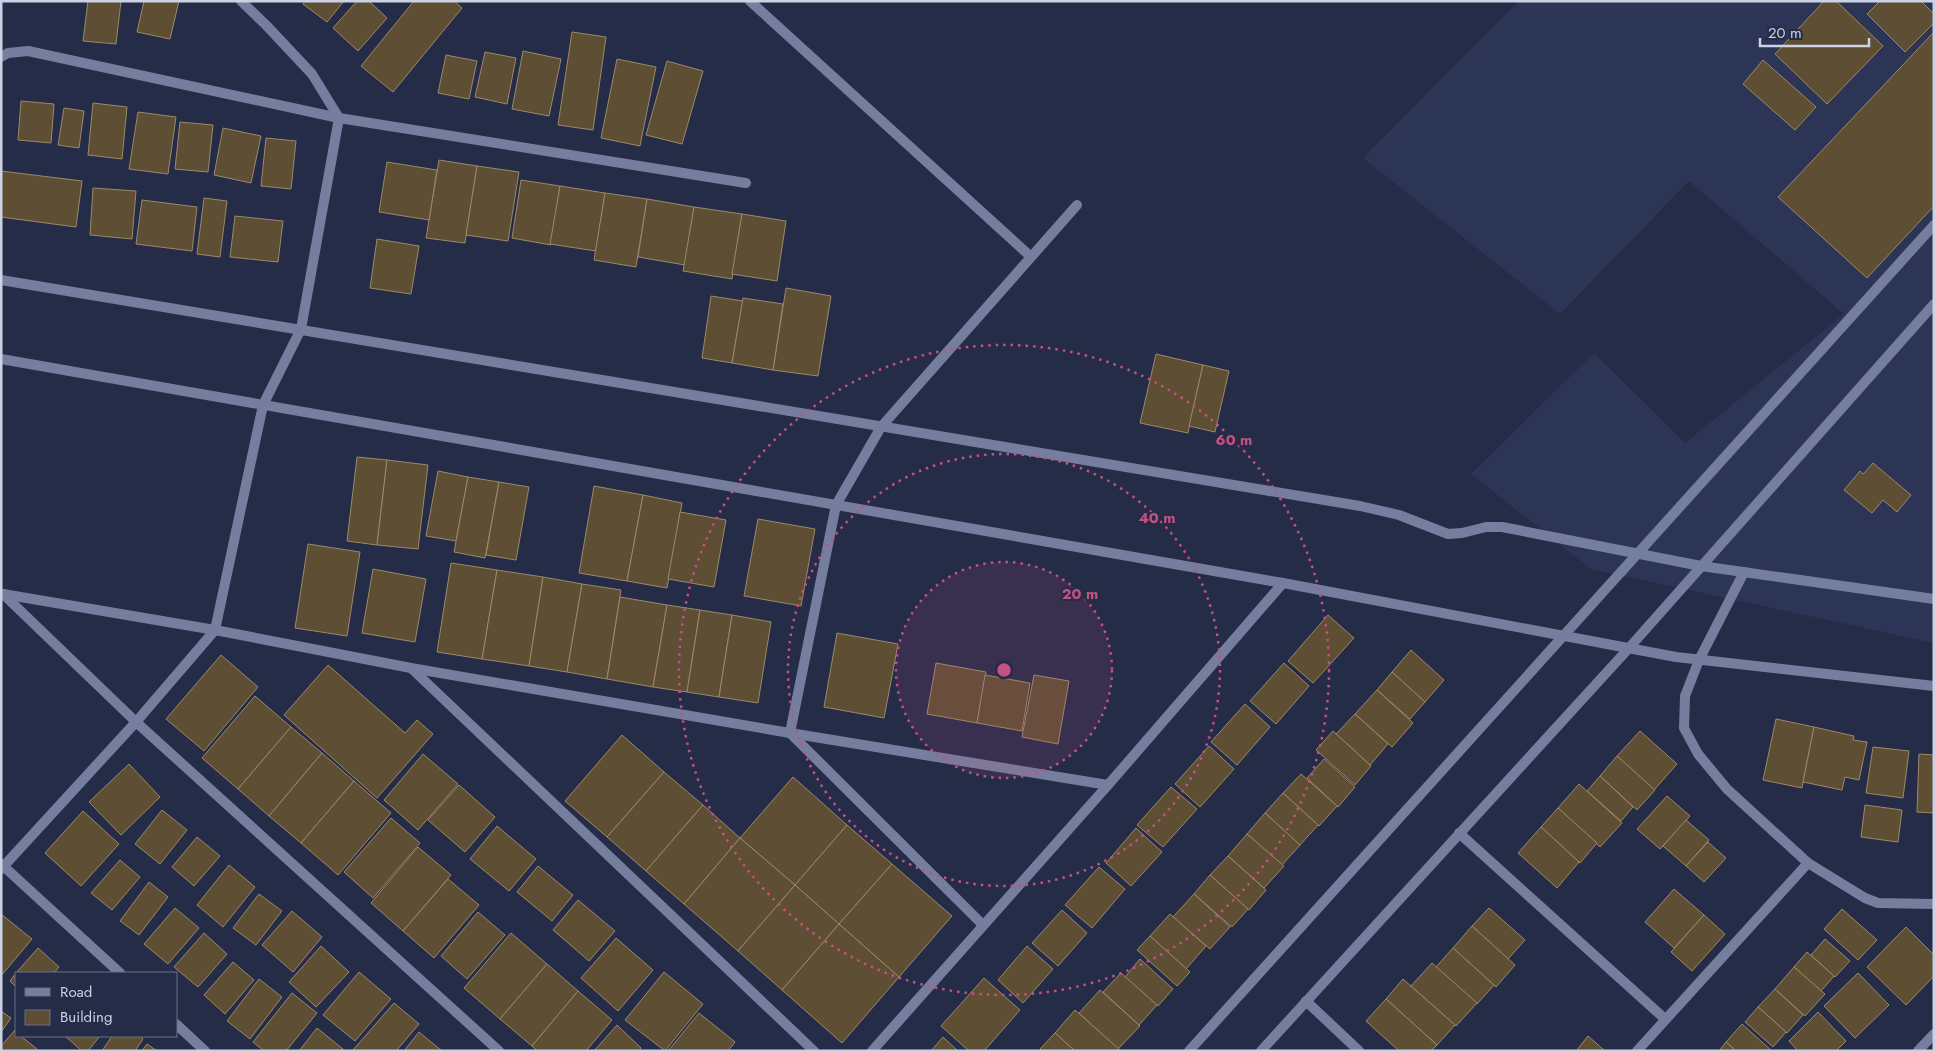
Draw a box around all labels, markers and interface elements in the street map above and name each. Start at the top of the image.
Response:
scale bar [1760,15,1869,47]
text: 20 m [1768,22,1802,44]
text: 60 m [1216,429,1252,451]
text: 40 m [1138,507,1176,529]
text: 20 m [1062,583,1098,605]
centre of rings [995,661,1013,679]
legend [15,972,178,1037]
text: Road [60,981,92,1003]
text: Building [60,1006,112,1028]

